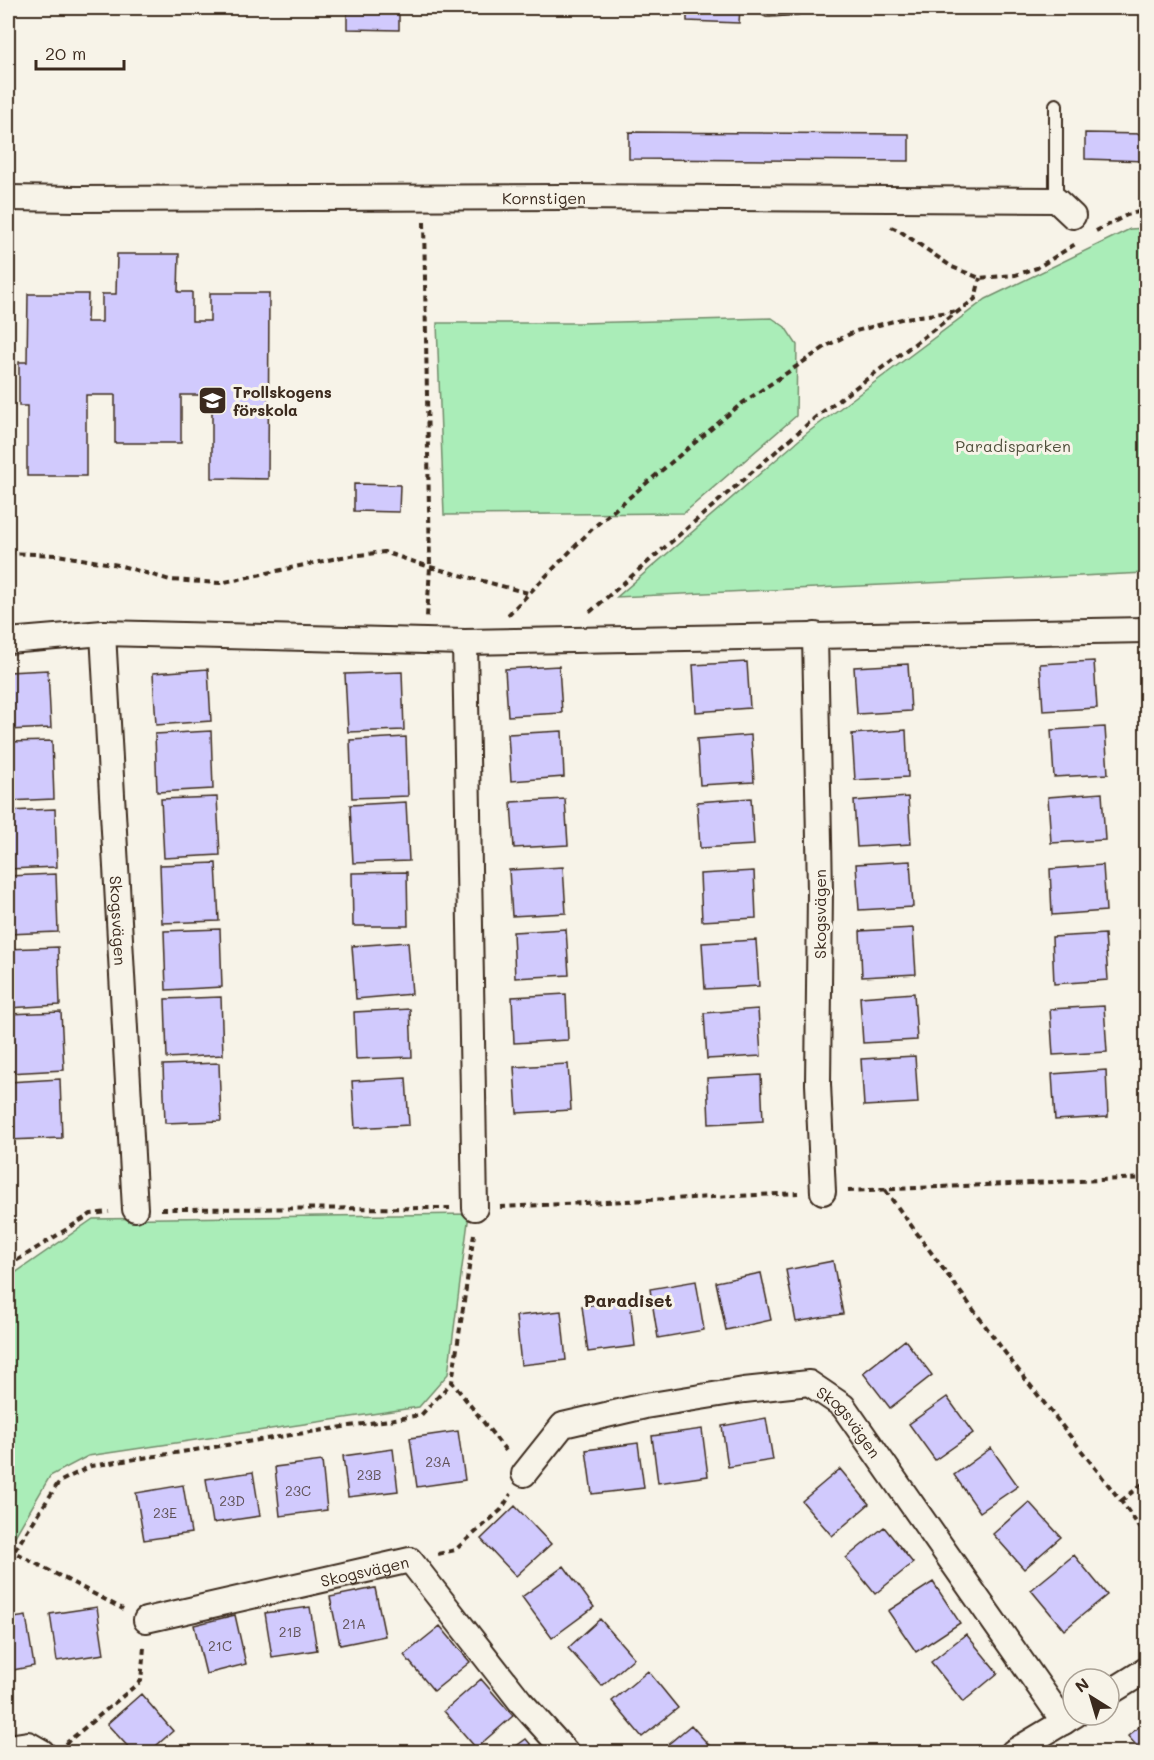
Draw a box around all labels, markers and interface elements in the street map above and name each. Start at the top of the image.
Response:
scale bar [36,33,124,71]
text: 20 m [45,41,86,65]
street label: Kornstigen [502,186,586,208]
place label: Trollskogens förskola [233,381,332,420]
school or university icon: Trollskogens förskola [196,384,228,416]
park label: Paradisparken [955,435,1071,456]
street label: Skogsvägen [809,869,830,959]
street label: Skogsvägen [106,875,132,966]
district label: Paradiset [583,1288,673,1312]
street label: Skogsvägen [813,1381,886,1462]
house number: 23A [425,1452,451,1471]
house number: 23B [357,1465,381,1484]
house number: 23C [285,1481,311,1500]
house number: 23D [219,1491,245,1510]
house number: 23E [153,1503,177,1522]
street label: Skogsvägen [318,1550,411,1591]
house number: 21A [342,1614,366,1633]
house number: 21B [279,1622,301,1641]
house number: 21C [208,1636,232,1655]
north arrow [1061,1667,1121,1727]
text: N [1070,1673,1093,1697]

